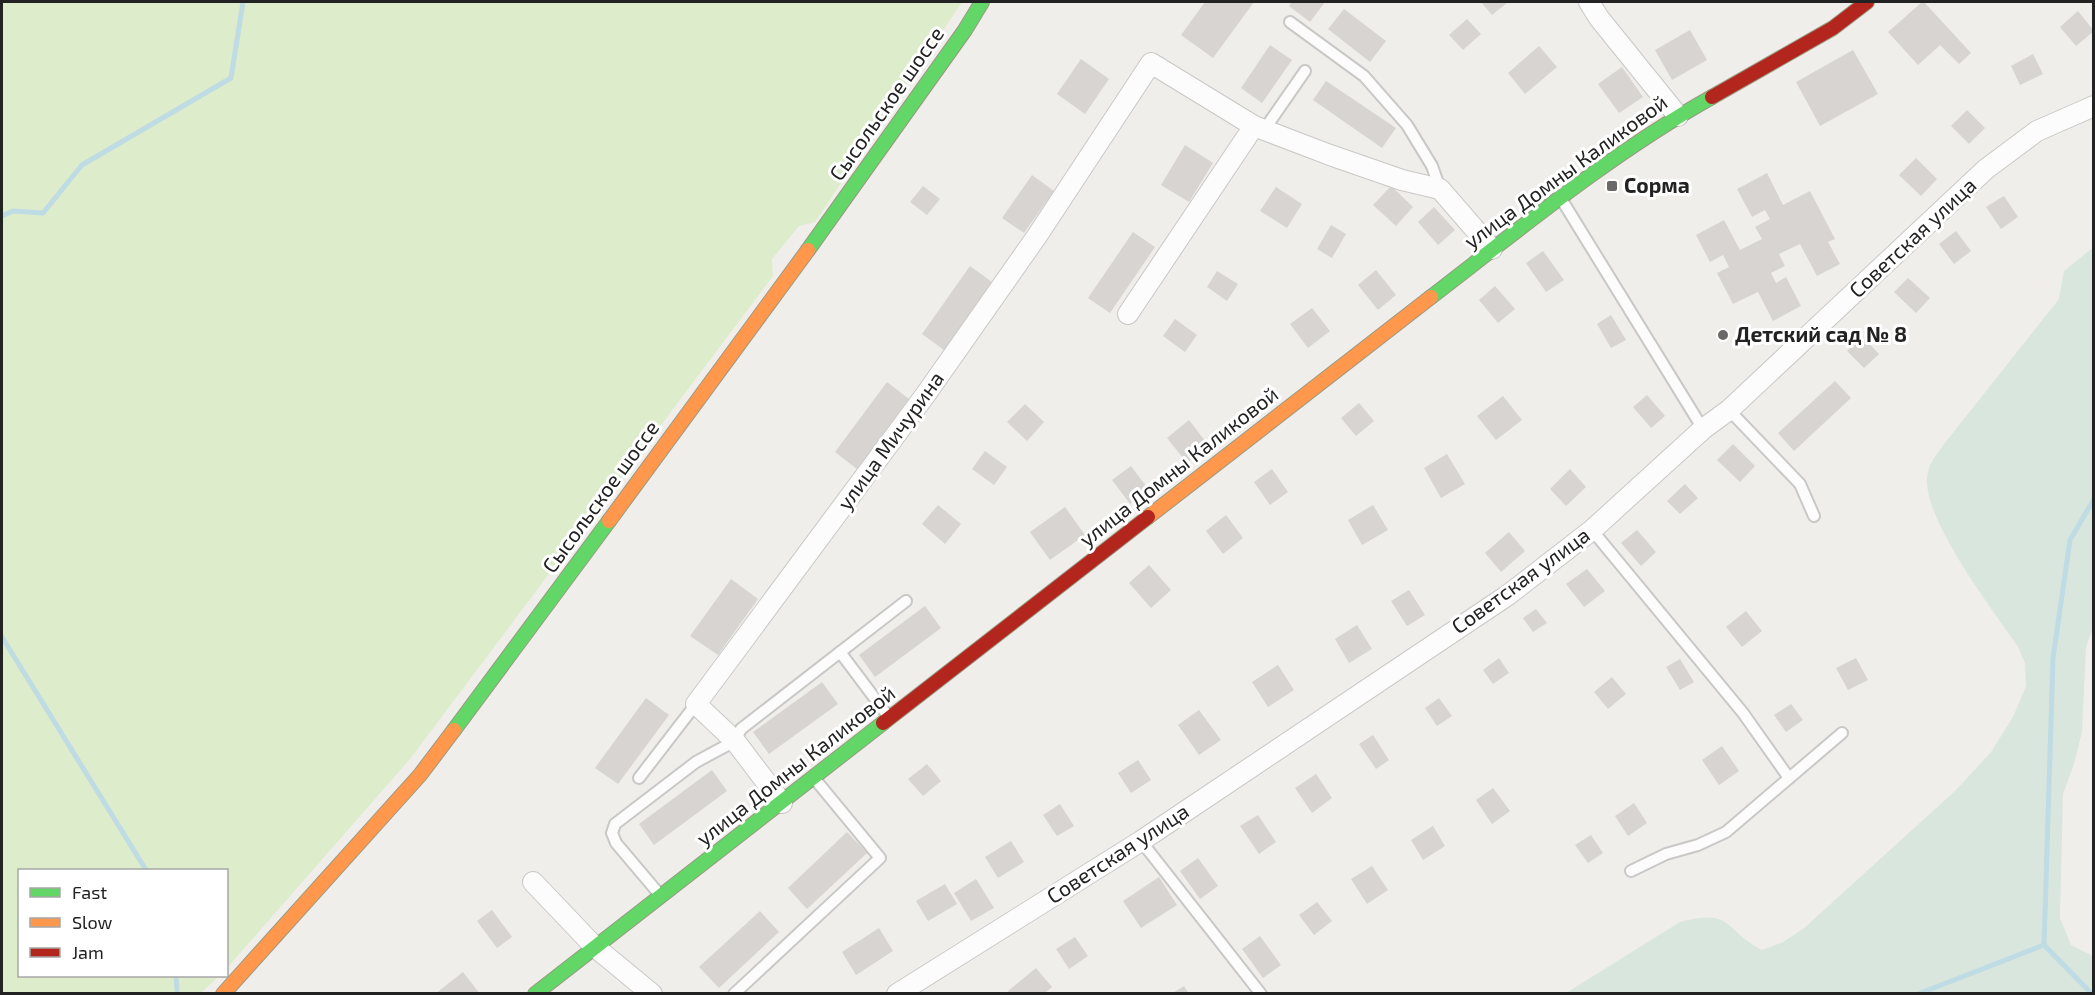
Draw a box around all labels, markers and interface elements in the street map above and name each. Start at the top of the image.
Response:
street label: Сысольское шоссе [823,21,948,185]
street label: улица Домны Каликовой [1459,89,1672,254]
place label: Сорма [1624,172,1690,197]
street label: Советская улица [1843,172,1981,303]
marker: Сорма [1605,179,1619,193]
place label: Детский сад № 8 [1735,321,1907,346]
marker: Детский сад № 8 [1716,328,1730,342]
street label: улица Мичурина [831,366,949,515]
street label: улица Домны Каликовой [1074,381,1283,552]
street label: Сысольское шоссе [536,415,663,577]
street label: Советская улица [1446,521,1595,639]
street label: улица Домны Каликовой [691,680,900,851]
street label: Советская улица [1041,797,1193,909]
legend [18,869,228,977]
text: Fast [72,881,107,903]
text: Slow [72,911,113,933]
text: Jam [72,941,104,963]

